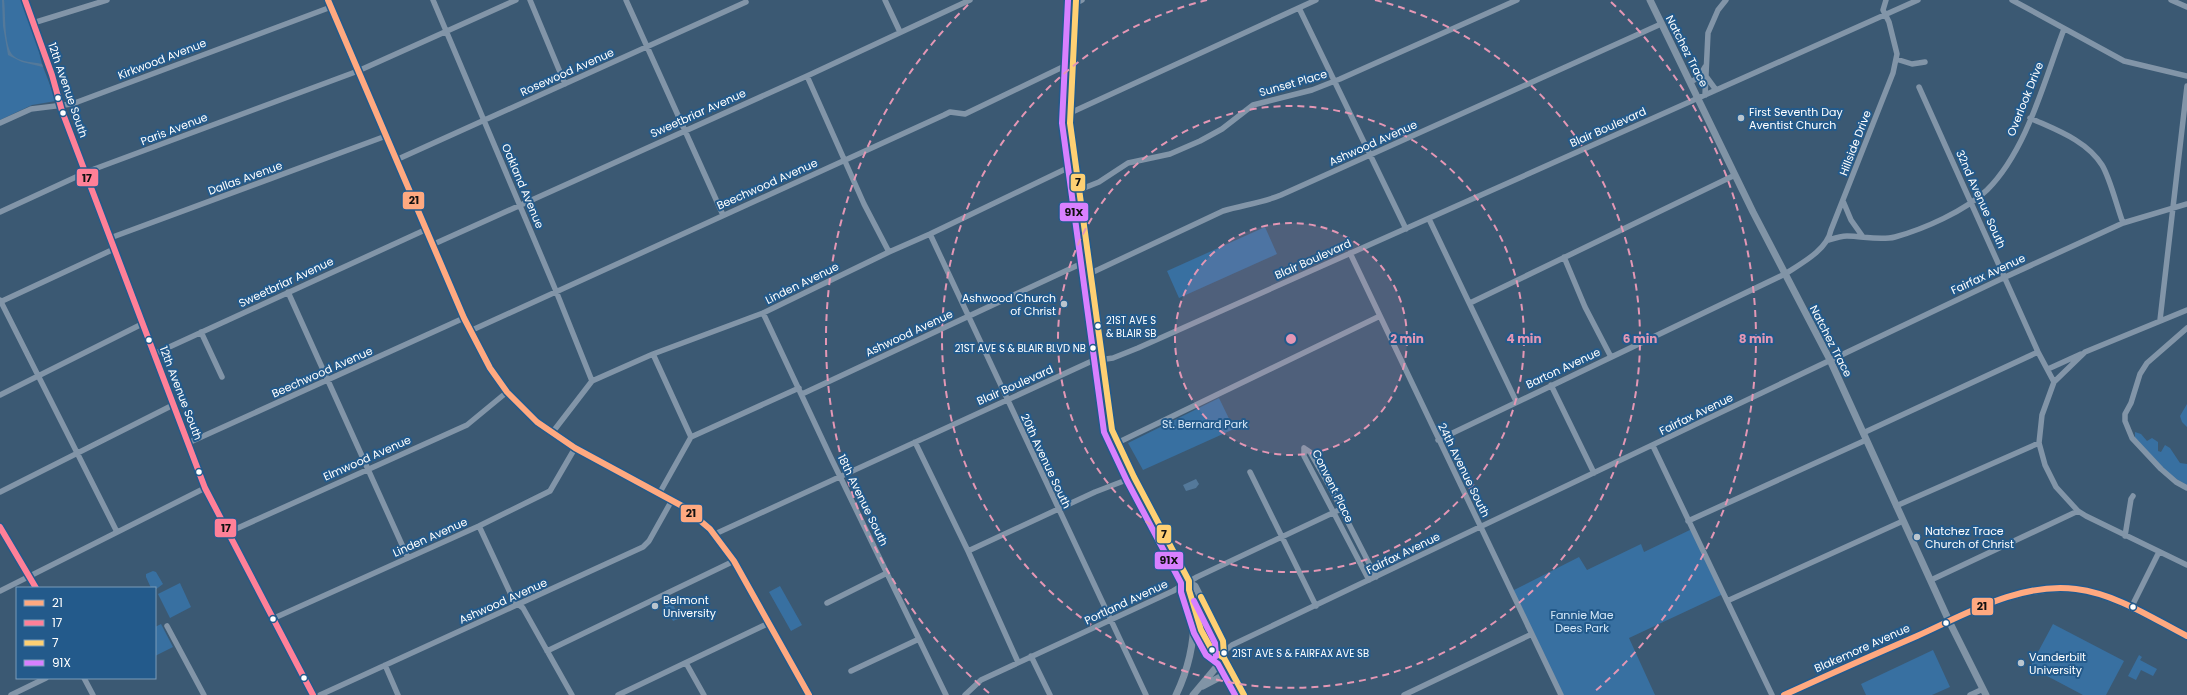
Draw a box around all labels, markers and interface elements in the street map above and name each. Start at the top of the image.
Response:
street label: Natchez Trace [1662,12,1712,90]
street label: Kirkwood Avenue [115,35,209,83]
street label: 12th Avenue South [44,40,92,140]
street label: Rosewood Avenue [518,44,617,100]
street label: Overlook Drive [2003,59,2047,138]
street label: Sunset Place [1257,66,1329,100]
street label: Sweetbriar Avenue [648,85,749,141]
unlabelled marker [53,93,63,103]
street label: Blair Boulevard [1567,103,1649,151]
place label: First Seventh Day Aventist Church [1749,104,1844,133]
unlabelled marker [58,108,68,118]
street label: Hillside Drive [1835,108,1875,178]
street label: Paris Avenue [138,109,210,149]
marker: First Seventh Day Aventist Church [1736,113,1746,123]
street label: Ashwood Avenue [1326,116,1420,170]
street label: Oakland Avenue [498,141,548,231]
street label: 32nd Avenue South [1952,147,2010,251]
street label: Beechwood Avenue [714,154,820,213]
street label: Dallas Avenue [206,157,285,199]
line badge: 17 [76,168,99,187]
text: 17 [82,170,92,186]
line badge: 7 [1070,173,1086,192]
text: 7 [1075,174,1081,190]
line badge: 21 [402,191,425,210]
text: 21 [409,192,419,208]
line badge: 91X [1059,202,1089,222]
text: 91X [1065,204,1084,220]
street label: Blair Boulevard [1272,235,1354,283]
street label: Fairfax Avenue [1948,250,2028,298]
street label: Sweetbriar Avenue [236,253,336,311]
street label: Linden Avenue [763,258,842,308]
place label: Ashwood Church of Christ [962,290,1056,319]
marker: Ashwood Church of Christ [1059,299,1069,309]
street label: Natchez Trace [1806,302,1856,380]
street label: Ashwood Avenue [863,306,956,360]
place label: 21ST AVE S & BLAIR SB [1106,313,1156,341]
marker: 21ST AVE S & BLAIR SB [1093,321,1103,331]
text: 2 min [1390,330,1424,347]
text: 4 min [1506,330,1542,347]
text: 6 min [1623,330,1657,347]
text: 8 min [1739,330,1773,347]
centre of rings [1284,332,1298,346]
unlabelled marker [144,335,154,345]
place label: 21ST AVE S & BLAIR BLVD NB [955,341,1086,356]
street label: Beechwood Avenue [269,342,375,401]
marker: 21ST AVE S & BLAIR BLVD NB [1088,343,1098,353]
street label: 12th Avenue South [156,344,206,442]
street label: Barton Avenue [1523,344,1603,392]
street label: Blair Boulevard [974,361,1056,409]
street label: Fairfax Avenue [1656,389,1736,439]
street label: 20th Avenue South [1017,411,1075,511]
park label: St. Bernard Park [1162,416,1248,432]
street label: 24th Avenue South [1434,420,1494,520]
street label: Elmwood Avenue [321,431,414,485]
street label: Convent Place [1308,447,1358,525]
street label: 18th Avenue South [834,451,892,549]
unlabelled marker [194,467,204,477]
line badge: 21 [680,504,703,523]
text: 21 [686,505,696,521]
street label: Linden Avenue [390,513,470,561]
line badge: 17 [214,518,237,538]
text: 17 [221,520,231,536]
place label: Natchez Trace Church of Christ [1925,523,2014,552]
line badge: 7 [1156,524,1172,544]
text: 7 [1161,526,1167,542]
street label: Fairfax Avenue [1363,528,1443,578]
marker: Natchez Trace Church of Christ [1912,532,1922,542]
line badge: 91X [1154,551,1184,570]
text: 91X [1160,552,1179,568]
street label: Ashwood Avenue [456,574,550,628]
street label: Portland Avenue [1082,576,1170,628]
legend [16,587,156,679]
place label: Belmont University [663,592,717,621]
text: 21 [52,594,63,611]
line badge: 21 [1971,597,1994,616]
text: 21 [1977,598,1987,614]
marker: Belmont University [650,601,660,611]
unlabelled marker [2128,602,2138,612]
park label: Fannie Mae Dees Park [1550,607,1614,636]
text: 17 [52,614,63,631]
unlabelled marker [268,614,278,624]
unlabelled marker [1941,618,1951,628]
street label: Blakemore Avenue [1812,620,1912,676]
text: 7 [52,634,59,651]
unlabelled marker [1207,645,1217,655]
place label: 21ST AVE S & FAIRFAX AVE SB [1232,646,1369,661]
marker: 21ST AVE S & FAIRFAX AVE SB [1219,648,1229,658]
place label: Vanderbilt University [2029,649,2086,678]
text: 91X [52,654,71,671]
marker: Vanderbilt University [2016,658,2026,668]
unlabelled marker [299,673,309,683]

